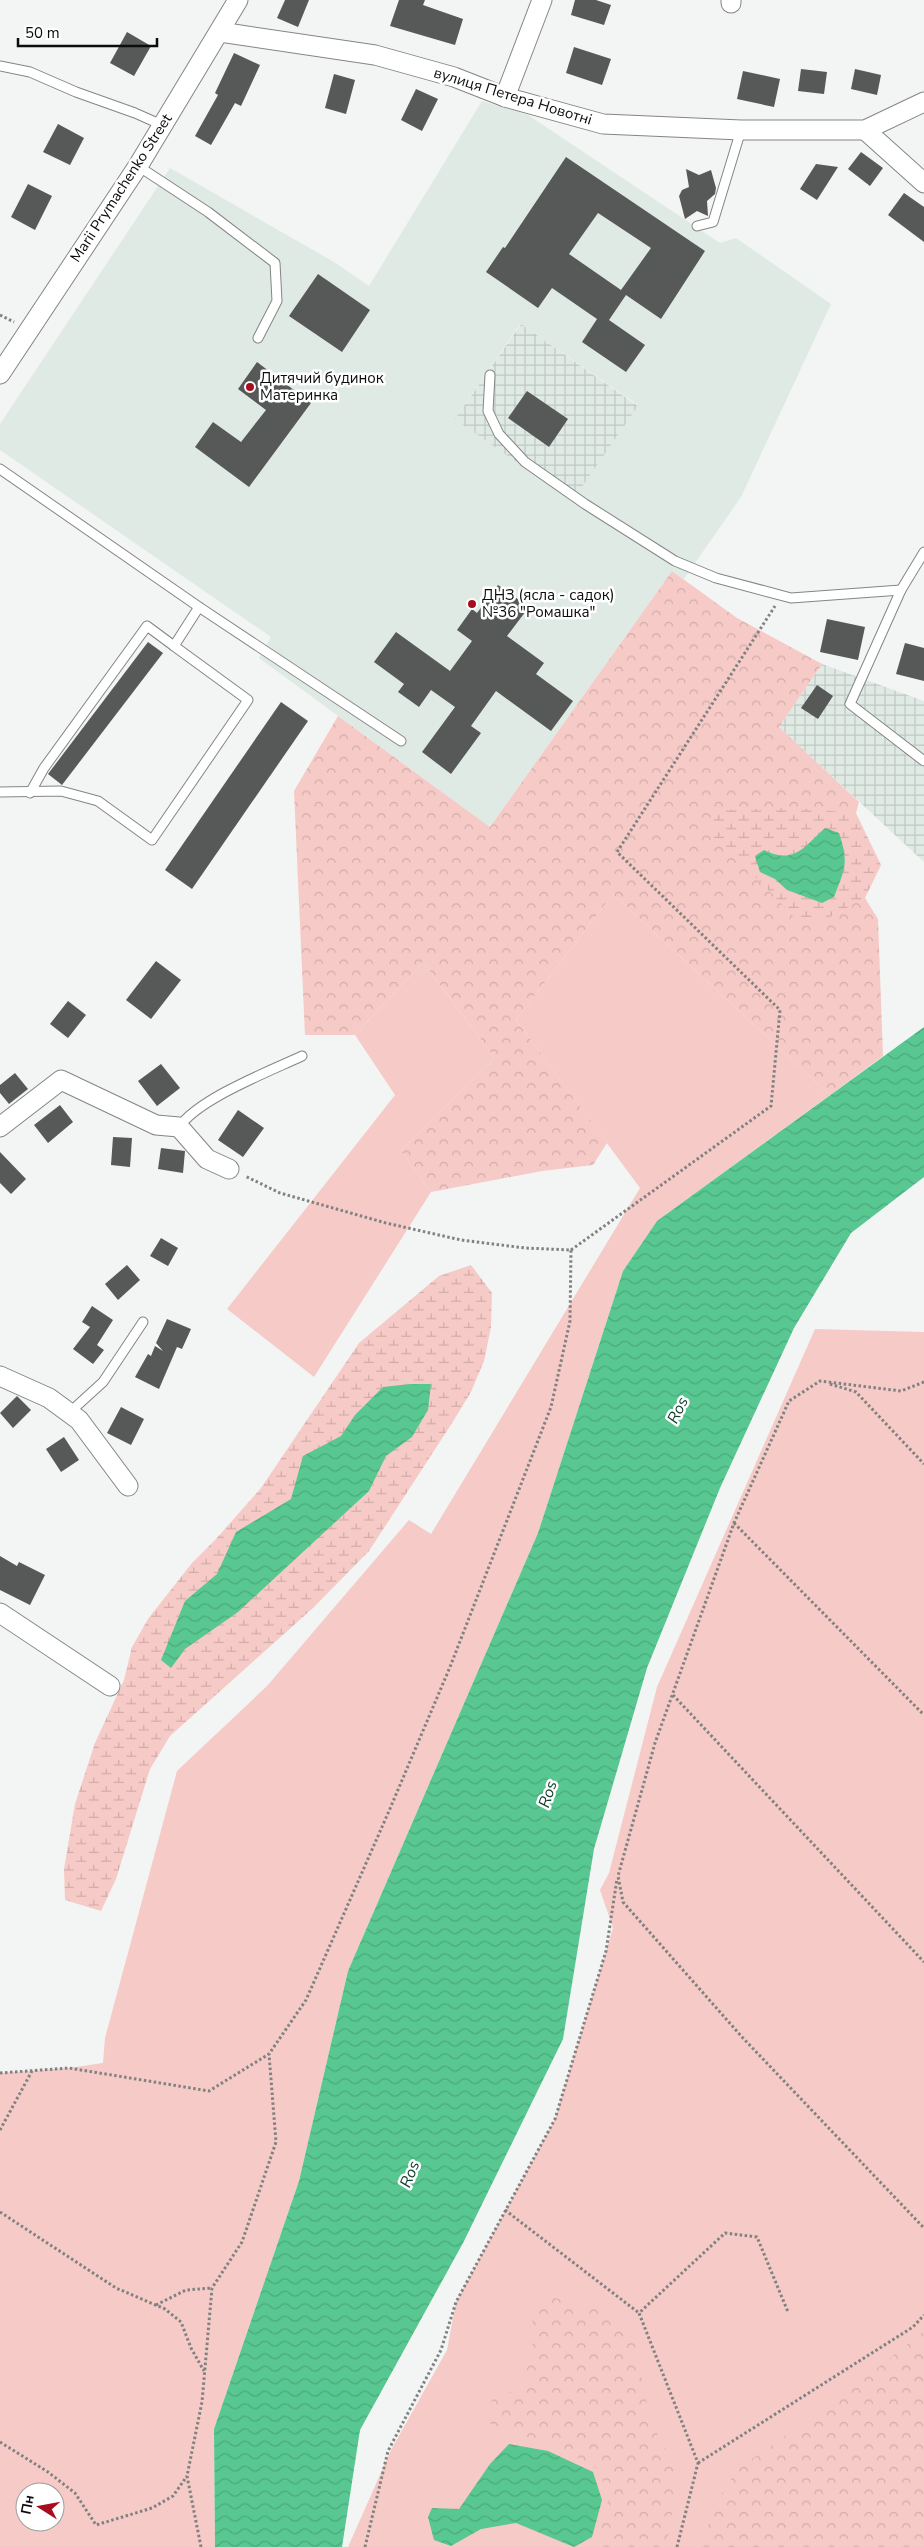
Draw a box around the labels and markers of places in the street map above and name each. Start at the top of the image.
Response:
place label: Дитячий будинок Материнка [260,368,384,405]
marker: Дитячий будинок Материнка [244,381,256,393]
place label: ДНЗ (ясла - садок) №36 "Ромашка" [482,585,614,622]
marker: ДНЗ (ясла - садок) №36 "Ромашка" [466,598,478,610]

